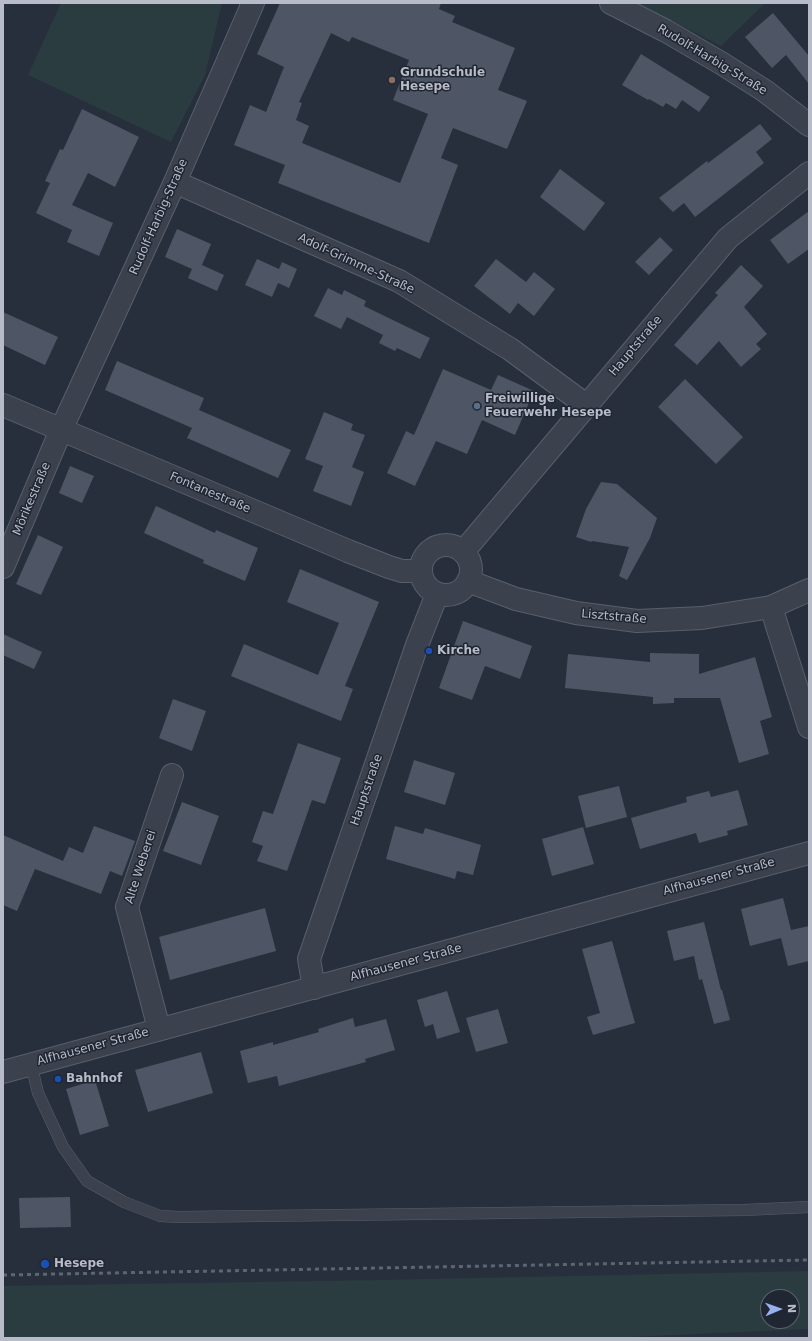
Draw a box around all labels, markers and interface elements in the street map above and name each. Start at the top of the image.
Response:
street label: Rudolf-Harbig-Straße [655,22,769,98]
place label: Grundschule Hesepe [400,66,485,94]
marker: Grundschule Hesepe [387,75,397,85]
street label: Rudolf-Harbig-Straße [127,157,191,277]
street label: Adolf-Grimme-Straße [295,231,417,297]
street label: Hauptstraße [607,313,665,379]
place label: Freiwillige Feuerwehr Hesepe [485,392,612,420]
marker: Freiwillige Feuerwehr Hesepe [472,401,482,411]
street label: Mörikestraße [10,460,54,538]
street label: Fontanestraße [167,469,253,517]
street label: Lisztstraße [581,607,647,627]
place label: Kirche [437,644,480,658]
marker: Kirche [424,646,434,656]
street label: Hauptstraße [348,752,386,828]
street label: Alte Weberei [122,828,160,906]
street label: Alfhausener Straße [661,855,777,899]
street label: Alfhausener Straße [348,941,464,985]
street label: Alfhausener Straße [35,1025,151,1069]
place label: Bahnhof [66,1072,122,1086]
marker: Bahnhof [53,1074,63,1084]
place label: Hesepe [54,1257,104,1271]
marker: Hesepe [39,1258,51,1270]
north arrow [760,1289,800,1329]
text: N [785,1304,798,1313]

